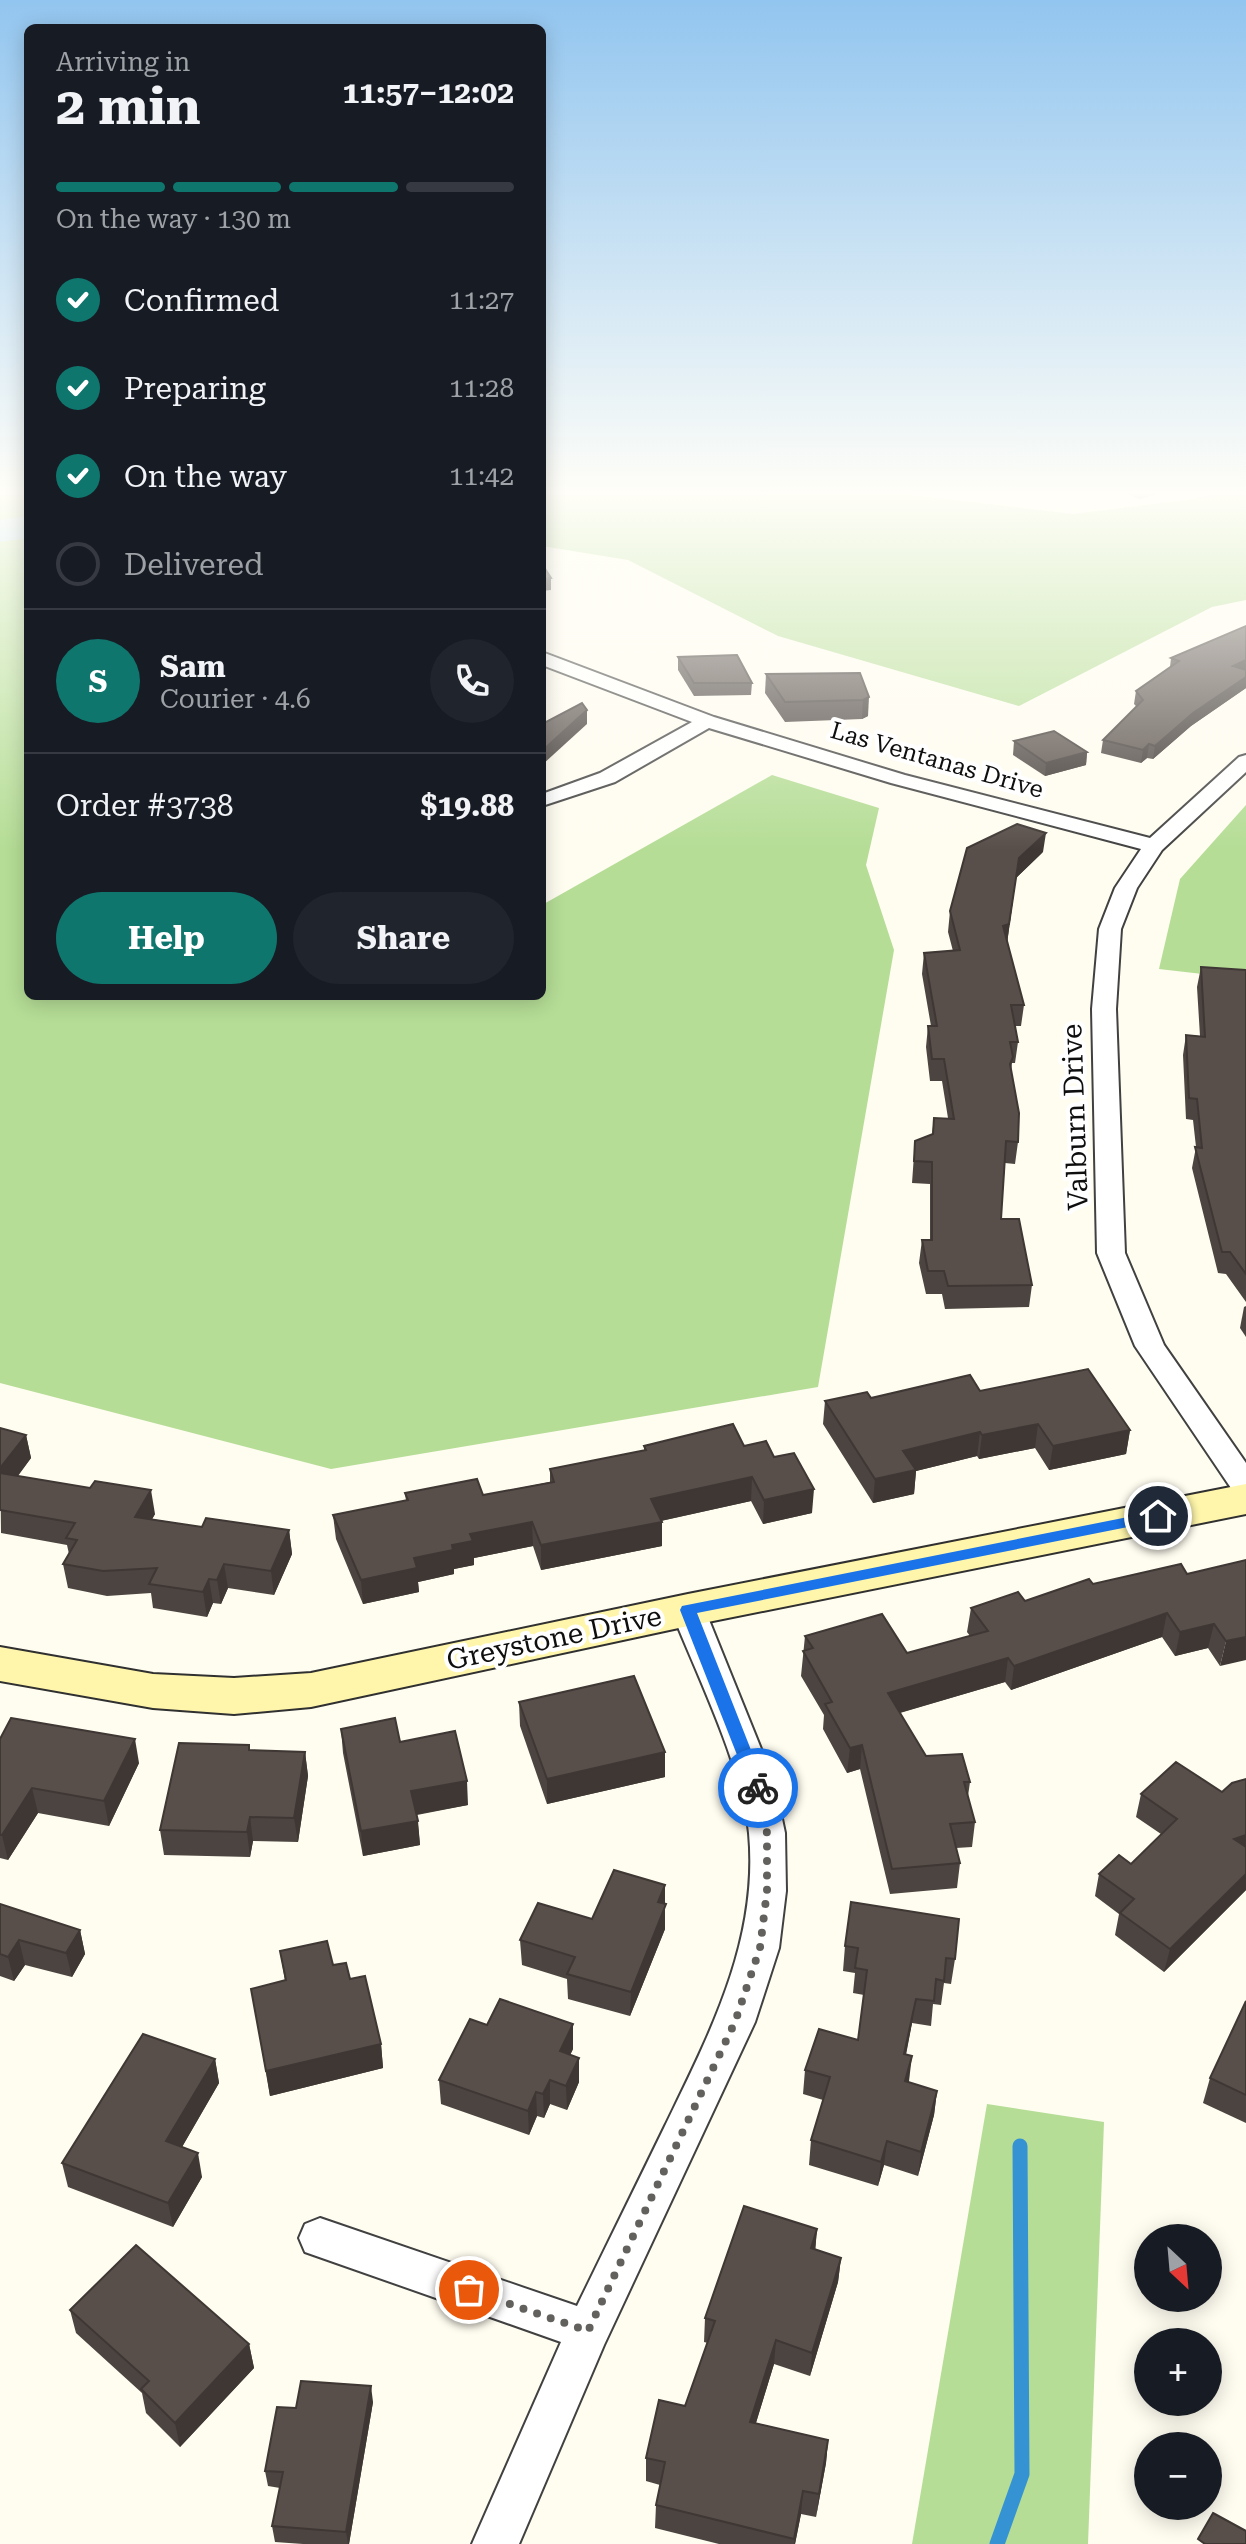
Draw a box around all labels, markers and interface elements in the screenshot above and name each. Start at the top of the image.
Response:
text: Arriving in [56,47,190,77]
text: 11:57–12:02 [342,75,514,110]
text: 2 min [56,76,201,137]
text: On the way · 130 m [56,204,291,234]
icon: check [56,278,100,322]
text: Confirmed [124,283,279,318]
text: 11:27 [449,285,514,315]
icon: check [56,366,100,410]
text: Preparing [124,371,266,406]
text: 11:28 [449,373,514,403]
icon: check [56,454,100,498]
text: On the way [124,459,287,494]
text: 11:42 [449,461,514,491]
text: Delivered [124,547,263,582]
button: phone [430,639,514,723]
text: Sam [160,649,226,684]
text: S [89,664,107,699]
text: Courier · 4.6 [160,684,310,714]
street label: Las Ventanas Drive [827,716,1047,804]
text: Order #3738 [56,788,234,823]
text: $19.88 [421,788,514,823]
button: Help [56,892,277,984]
button: Share [293,892,514,984]
street label: Valburn Drive [1055,1023,1095,1211]
pin [1124,1482,1192,1550]
icon: home [1136,1494,1180,1538]
street label: Greystone Drive [444,1599,664,1677]
courier [718,1748,798,1828]
icon: bike [736,1766,780,1810]
north arrow [1134,2224,1222,2312]
map controls [1134,2224,1222,2520]
pin [435,2256,503,2324]
icon: bag [447,2268,491,2312]
button: + [1134,2328,1222,2416]
button: − [1134,2432,1222,2520]

